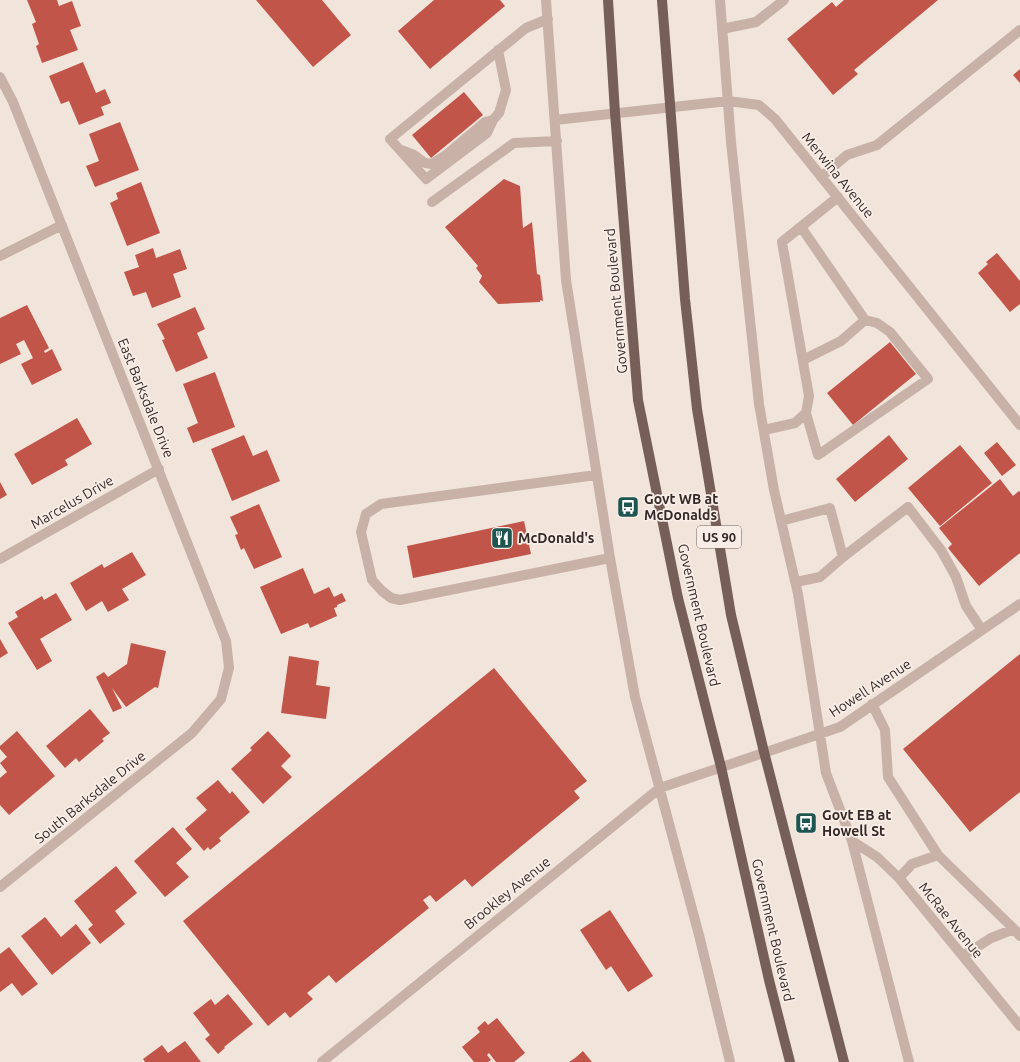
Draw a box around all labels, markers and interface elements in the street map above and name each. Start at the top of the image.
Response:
street label: Merwina Avenue [799,129,877,221]
street label: Government Boulevard [602,228,630,374]
street label: East Barksdale Drive [115,336,177,460]
street label: Marcelus Drive [28,472,116,532]
place label: Govt WB at McDonalds [644,491,718,523]
bus stop icon: Govt WB at McDonalds [615,494,641,520]
restaurant icon: McDonald's [489,525,515,551]
road number: US 90 [697,526,741,548]
place label: McDonald's [518,530,595,546]
street label: Government Boulevard [675,542,723,688]
street label: Howell Avenue [826,656,914,720]
street label: South Barksdale Drive [31,747,149,847]
place label: Govt EB at Howell St [822,807,891,839]
bus stop icon: Govt EB at Howell St [793,810,819,836]
street label: Brookley Avenue [461,853,553,933]
street label: Government Boulevard [749,857,797,1003]
street label: McRae Avenue [916,879,986,961]

